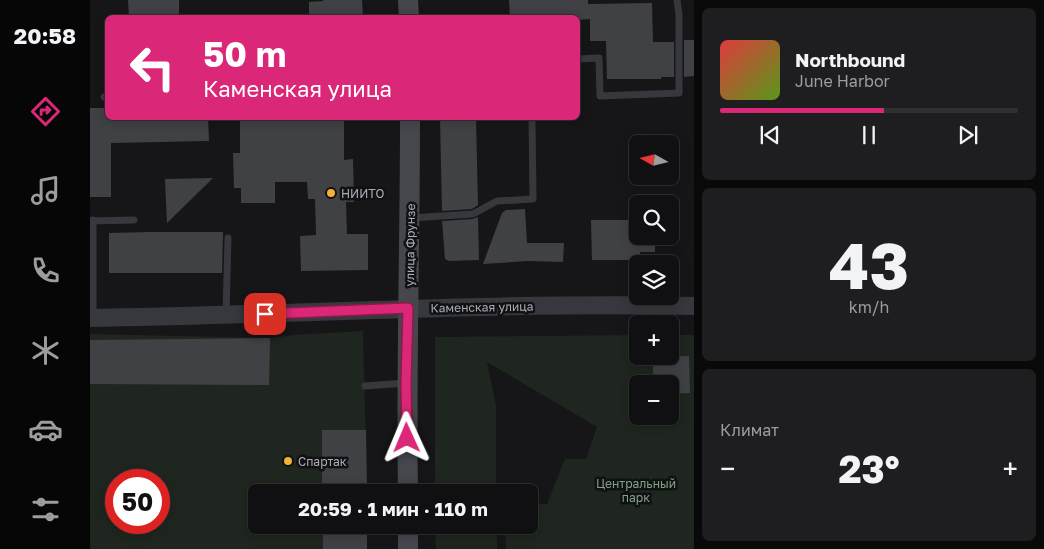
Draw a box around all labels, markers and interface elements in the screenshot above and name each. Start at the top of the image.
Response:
text: 20:58 [14,22,76,49]
text: 50 m [203,33,286,75]
icon: left [120,35,185,100]
text: Northbound [795,48,905,71]
text: June Harbor [795,71,890,91]
text: Каменская улица [203,75,392,102]
icon: directions [28,94,63,129]
icon: previous [756,121,784,149]
icon: pause [855,121,883,149]
icon: next [954,121,982,149]
north arrow [629,135,679,185]
map controls [629,135,679,425]
icon: music [28,173,63,208]
place label: НИИТО [341,186,385,201]
marker: НИИТО [325,187,337,199]
button: search [629,195,679,245]
street label: улица Фрунзе [402,203,418,287]
text: 43 [829,225,909,303]
icon: phone [28,253,63,288]
button: layers [629,255,679,305]
pin [244,293,286,335]
text: km/h [849,297,889,317]
street label: Каменская улица [430,299,534,315]
icon: arrive [251,300,279,328]
button: + [629,315,679,365]
icon: climate [28,333,63,368]
button: − [629,375,679,425]
position arrow [380,411,432,463]
icon: car [28,412,63,447]
text: Климат [720,420,779,440]
text: 23° [838,446,900,491]
text: − [720,452,735,485]
text: + [1003,452,1018,485]
place label: Спартак [298,454,347,469]
marker: Спартак [282,455,294,467]
speed limit sign: 50 [105,469,170,534]
park label: Центральный парк [596,476,676,505]
icon: filters [28,492,63,527]
text: 20:59 · 1 мин · 110 m [298,497,488,520]

